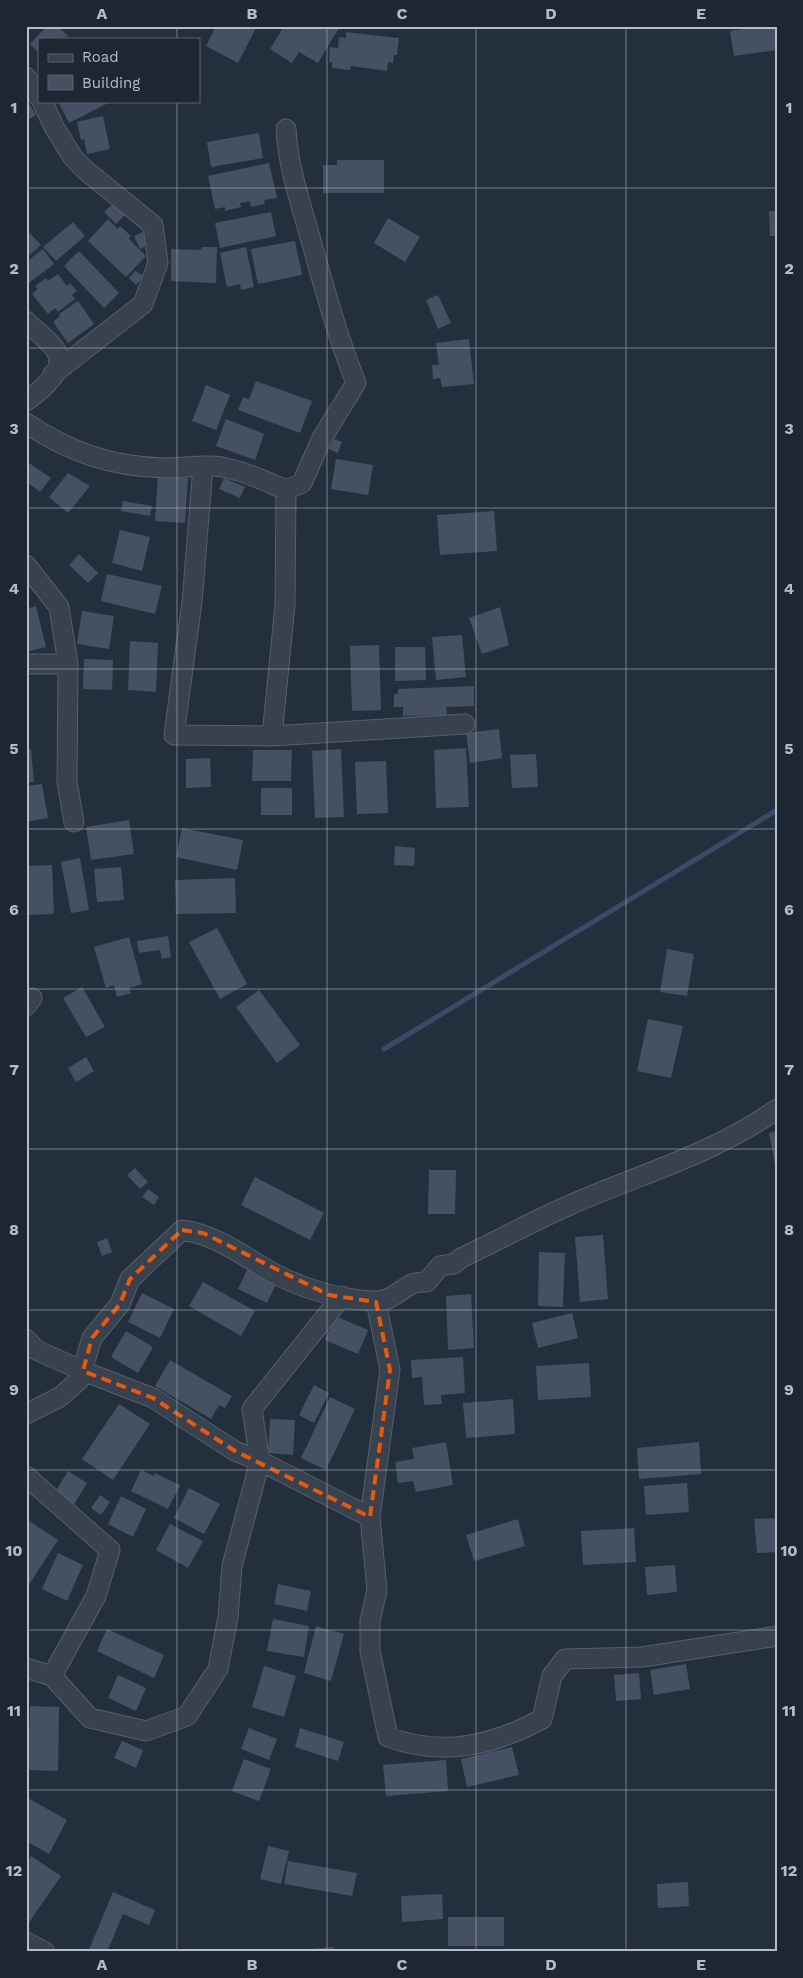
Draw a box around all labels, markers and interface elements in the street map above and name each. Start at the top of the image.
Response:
text: A [97,4,108,23]
text: B [247,4,258,23]
text: C [397,4,408,23]
text: D [545,4,557,23]
text: E [696,4,706,23]
legend [38,38,200,102]
text: Road [82,48,119,66]
text: Building [82,74,140,92]
text: 1 [11,98,17,117]
text: 1 [786,98,792,117]
text: 2 [9,259,19,278]
text: 2 [784,259,794,278]
text: 3 [9,419,19,438]
text: 3 [784,419,794,438]
text: 4 [9,579,19,598]
text: 4 [784,579,794,598]
text: 5 [9,739,19,758]
text: 5 [784,739,794,758]
text: 6 [9,900,19,919]
text: 6 [784,900,794,919]
text: 7 [9,1060,19,1079]
text: 7 [784,1060,794,1079]
text: 8 [9,1220,19,1239]
text: 8 [784,1220,794,1239]
text: 9 [9,1380,19,1399]
text: 9 [784,1380,794,1399]
text: 10 [5,1541,23,1560]
text: 10 [780,1541,798,1560]
text: 11 [7,1701,21,1720]
text: 11 [782,1701,796,1720]
text: 12 [6,1861,22,1880]
text: 12 [781,1861,797,1880]
text: A [97,1955,108,1974]
text: B [247,1955,258,1974]
text: C [397,1955,408,1974]
text: D [545,1955,557,1974]
text: E [696,1955,706,1974]

